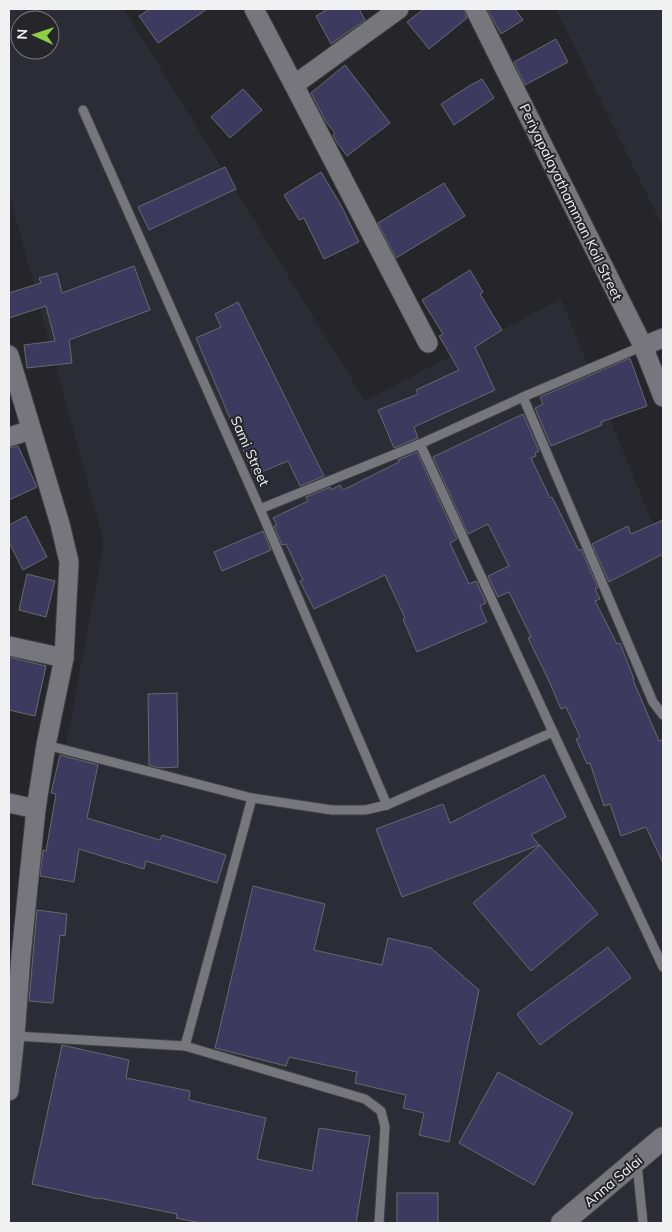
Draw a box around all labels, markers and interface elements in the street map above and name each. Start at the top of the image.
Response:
north arrow [10,10,60,60]
text: N [13,29,31,40]
street label: Periyapalayathamman Koil Street [515,101,627,303]
street label: Sami Street [227,413,274,489]
street label: Anna Salai [580,1151,646,1211]

